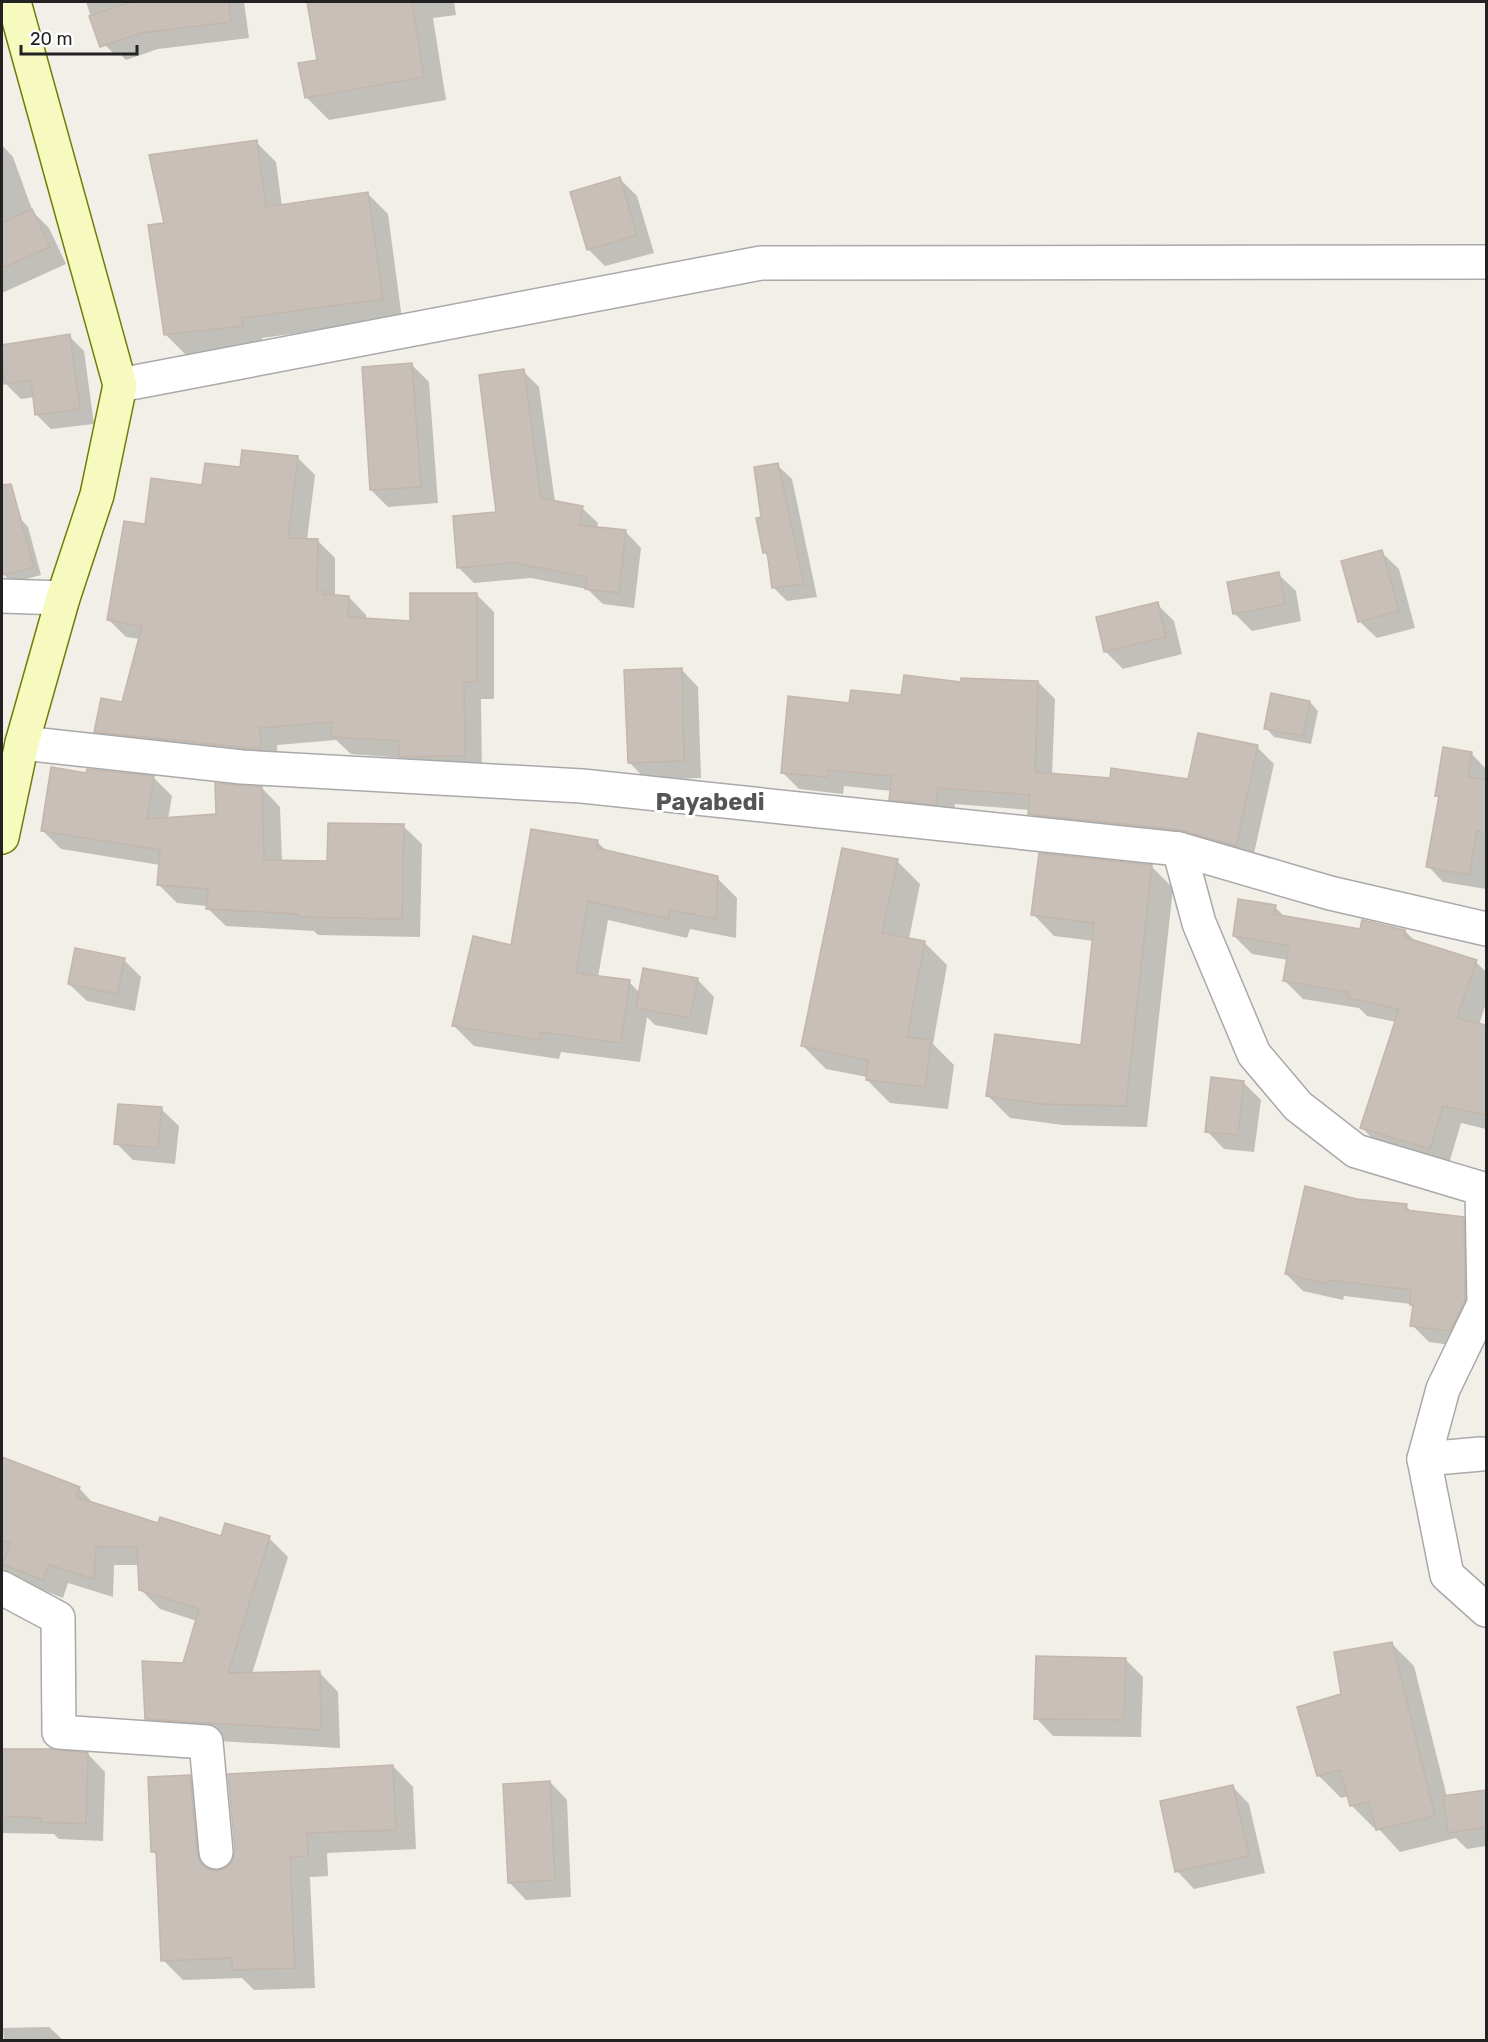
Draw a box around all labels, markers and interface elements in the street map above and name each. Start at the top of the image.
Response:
scale bar [21,18,136,56]
text: 20 m [30,28,72,50]
district label: Payabedi [655,788,765,816]

